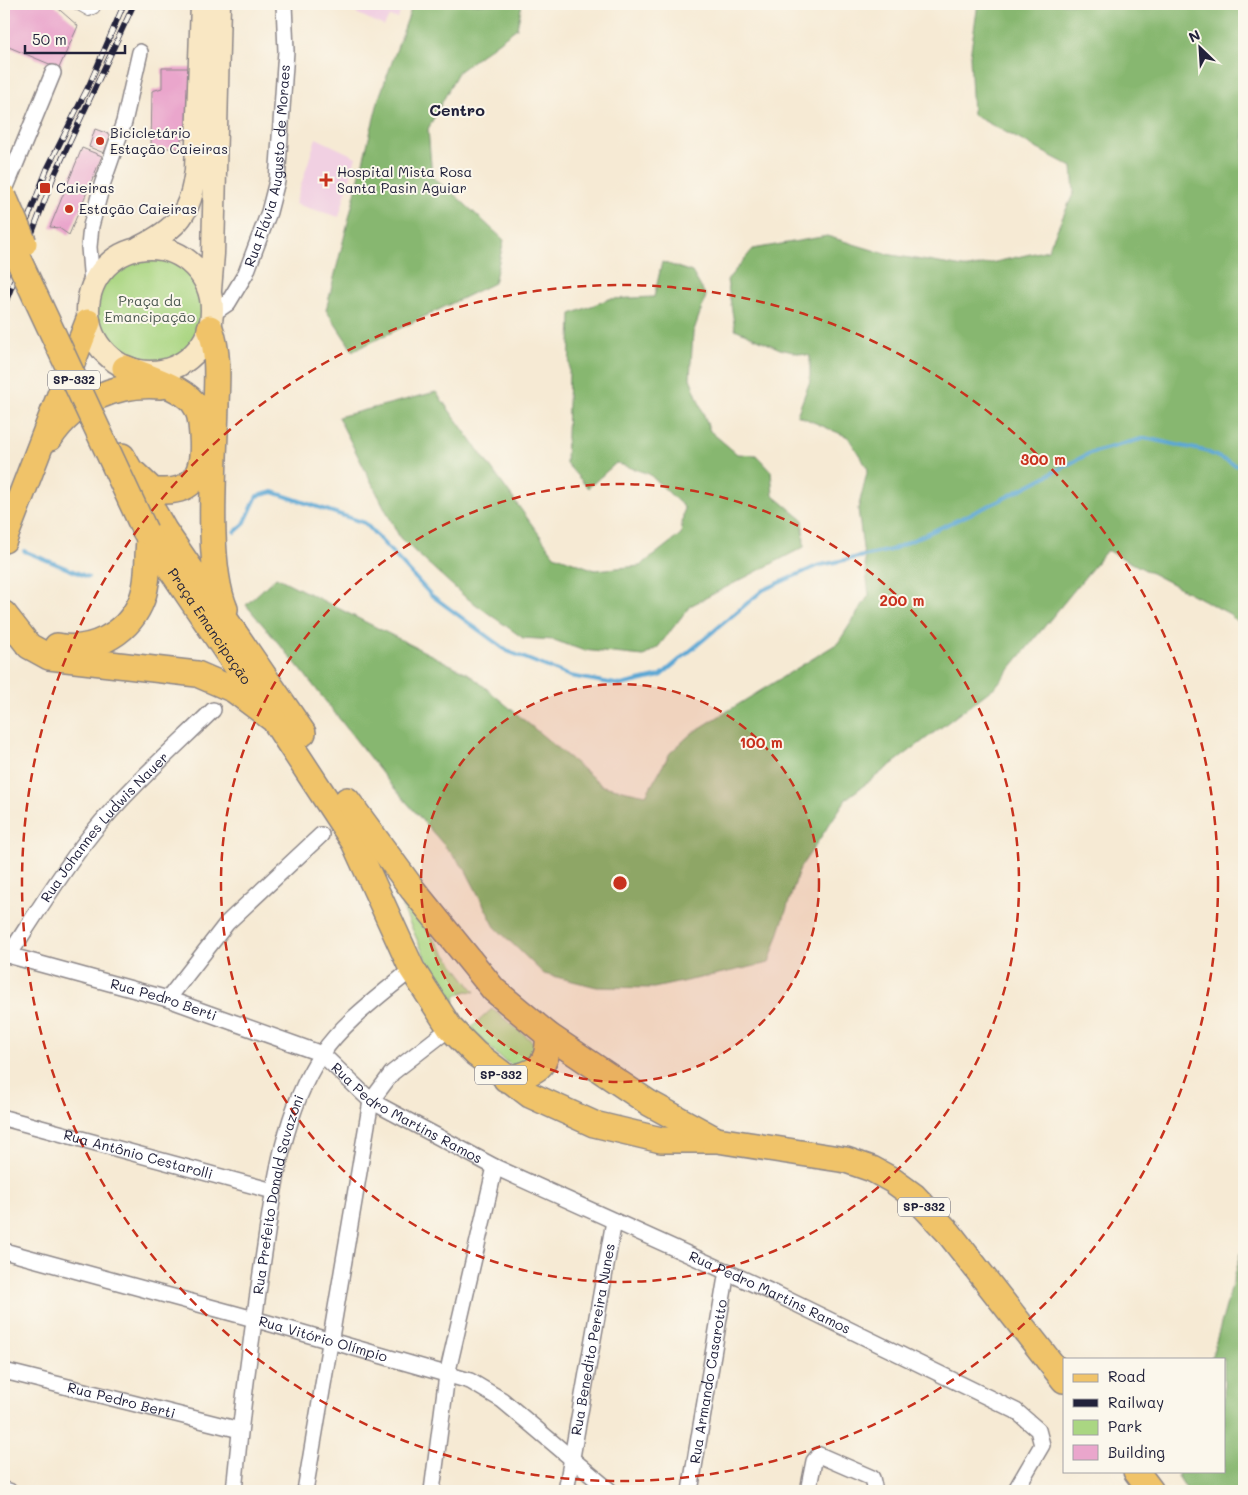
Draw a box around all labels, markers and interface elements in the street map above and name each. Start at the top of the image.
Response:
scale bar [25,22,125,54]
north arrow [1176,22,1226,72]
text: N [1185,25,1203,47]
text: 50 m [32,29,67,49]
street label: Rua Flávia Augusto de Moraes [239,64,294,269]
district label: Centro [429,99,485,120]
place label: Bicicletário Estação Caieiras [110,123,228,158]
marker: Bicicletário Estação Caieiras [94,135,106,147]
place label: Hospital Mista Rosa Santa Pasin Aguiar [337,162,472,197]
marker: Hospital Mista Rosa Santa Pasin Aguiar [319,173,333,187]
place label: Caieiras [56,178,115,197]
marker: Caieiras [38,181,52,195]
place label: Estação Caieiras [79,199,197,218]
marker: Estação Caieiras [63,203,75,215]
park label: Praça da Emancipação [105,291,195,326]
road number: SP-332 [48,370,100,390]
text: 300 m [1020,449,1066,469]
street label: Praça Emancipação [164,564,256,688]
text: 200 m [880,590,925,610]
text: 100 m [739,732,783,752]
street label: Rua Johannes Ludwis Nauer [36,748,172,906]
centre of rings [611,874,629,892]
street label: Rua Pedro Berti [108,974,220,1025]
street label: Rua Pedro Martins Ramos [328,1058,486,1168]
road number: SP-332 [475,1066,527,1084]
street label: Rua Prefeito Donald Savazoni [248,1092,308,1296]
street label: Rua Antônio Cestarolli [62,1125,215,1183]
road number: SP-332 [898,1198,950,1216]
street label: Rua Benedito Pereira Nunes [566,1242,619,1437]
street label: Rua Pedro Martins Ramos [686,1246,854,1338]
street label: Rua Armando Casarotto [685,1298,731,1465]
street label: Rua Vitório Olímpio [257,1311,390,1366]
legend [1063,1358,1226,1472]
text: Road [1108,1366,1145,1386]
street label: Rua Pedro Berti [66,1377,178,1423]
text: Railway [1108,1392,1164,1412]
text: Park [1108,1416,1142,1436]
text: Building [1108,1442,1165,1462]

